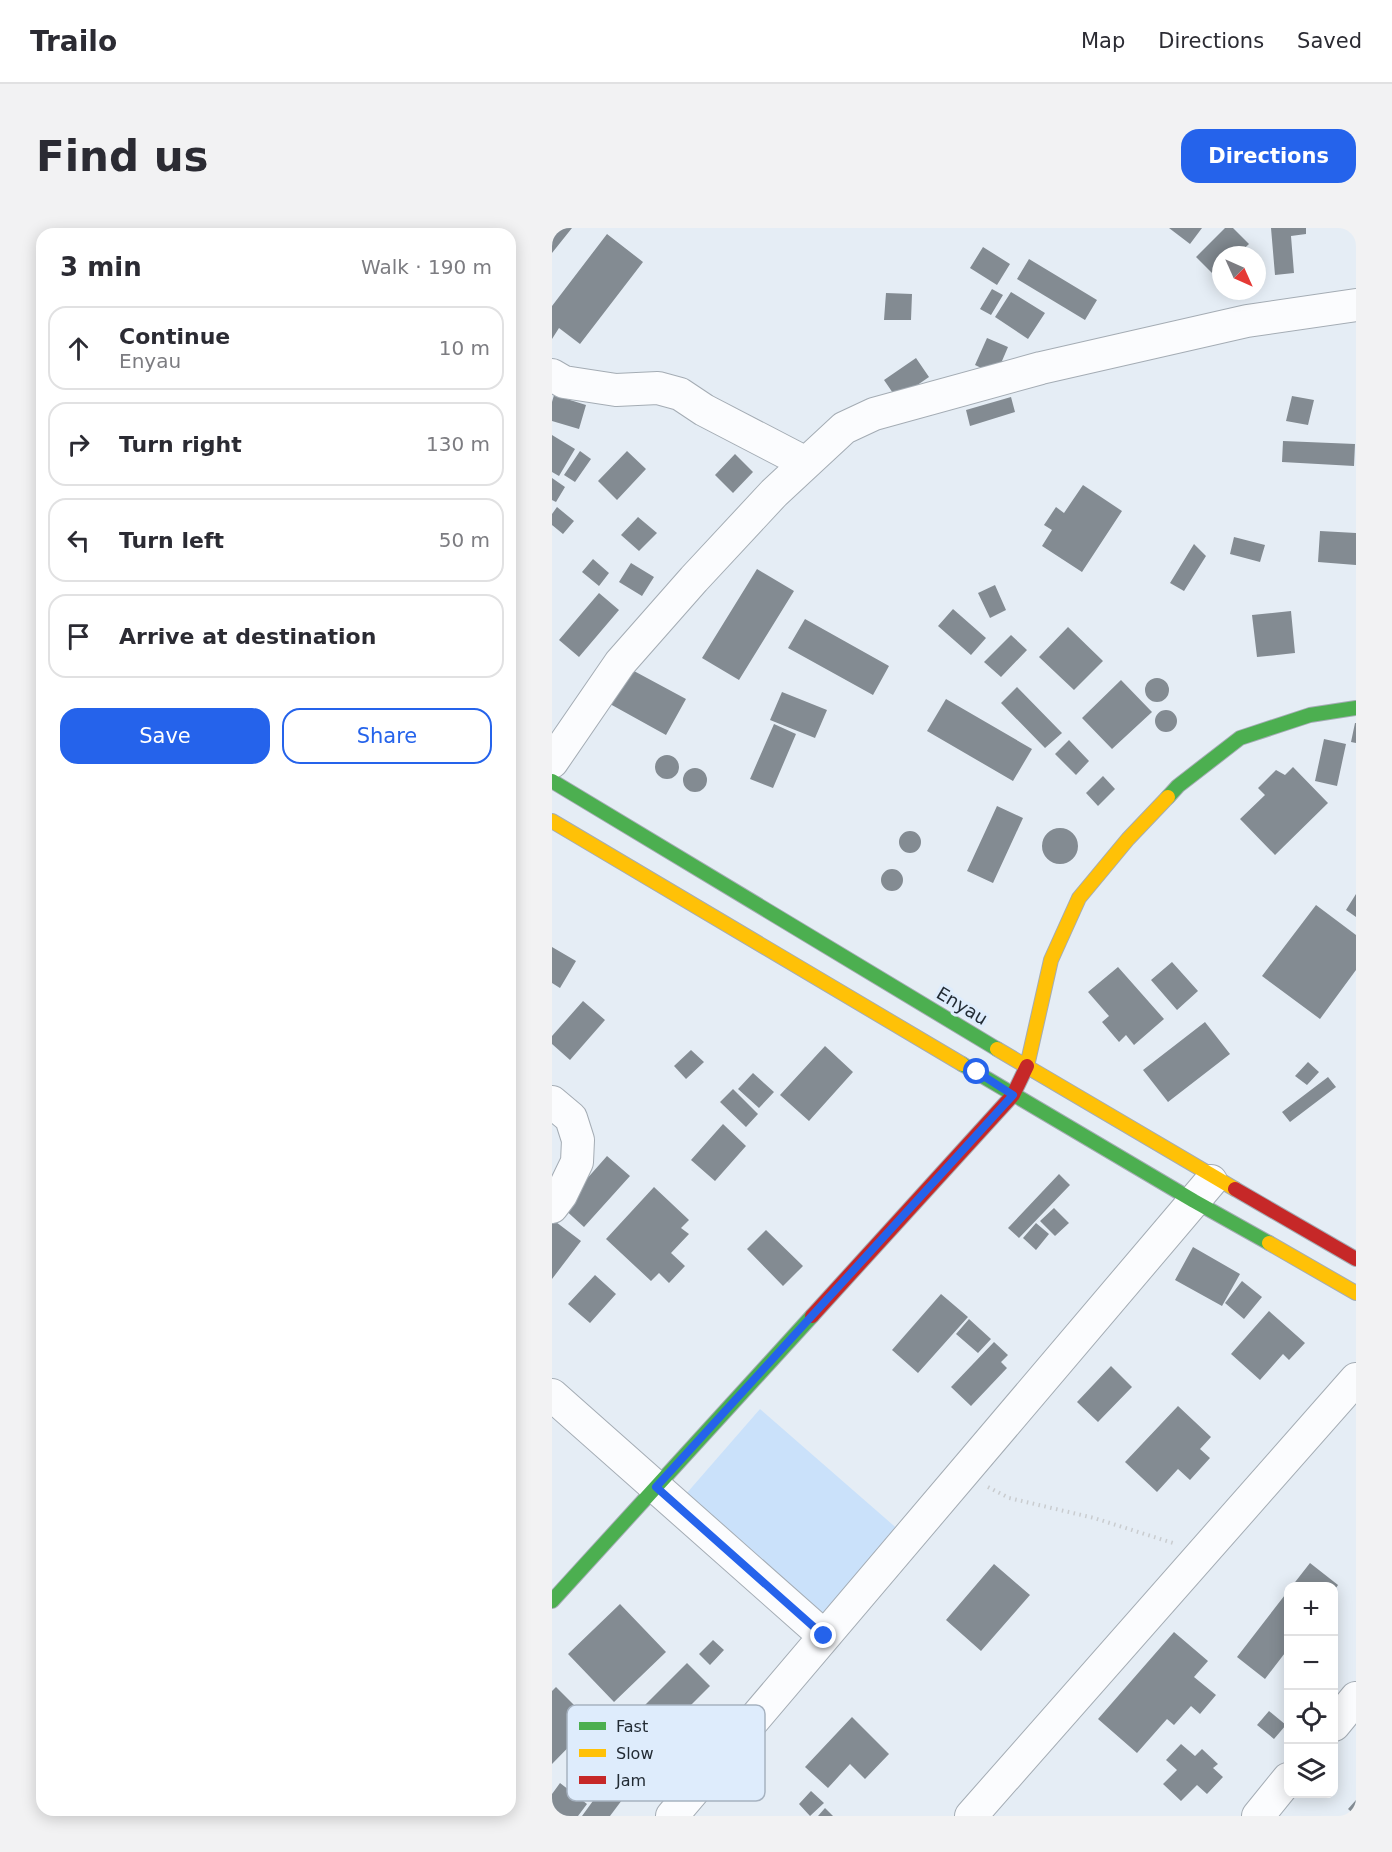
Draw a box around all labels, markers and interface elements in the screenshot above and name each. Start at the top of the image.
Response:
text: Trailo [30,25,117,58]
text: Map [1081,29,1125,53]
text: Directions [1158,29,1264,53]
text: Saved [1297,29,1362,53]
button: Directions [1181,129,1356,183]
text: Find us [36,132,209,181]
north arrow [1212,246,1266,300]
text: 3 min [60,252,142,282]
text: Walk · 190 m [361,255,492,279]
text: Continue [119,324,230,349]
icon: ahead [62,332,95,365]
text: 10 m [439,336,490,360]
text: Enyau [119,349,181,373]
icon: right [62,428,95,461]
text: Turn right [119,432,242,457]
text: 130 m [426,432,490,456]
icon: left [62,524,95,557]
text: Turn left [119,528,224,553]
text: 50 m [439,528,490,552]
icon: arrive [62,620,95,653]
text: Arrive at destination [119,624,376,649]
button: Save [60,708,270,764]
button: Share [282,708,492,764]
street label: Enyau [933,982,992,1029]
route start [963,1058,989,1084]
map controls [1284,1582,1338,1798]
button: + [1284,1582,1338,1636]
route end [810,1622,836,1648]
button: − [1284,1636,1338,1690]
button: locate [1284,1690,1338,1744]
legend [567,1705,765,1801]
text: Fast [616,1717,648,1736]
text: Slow [616,1744,653,1763]
button: layers [1284,1744,1338,1798]
text: Jam [615,1771,646,1790]

